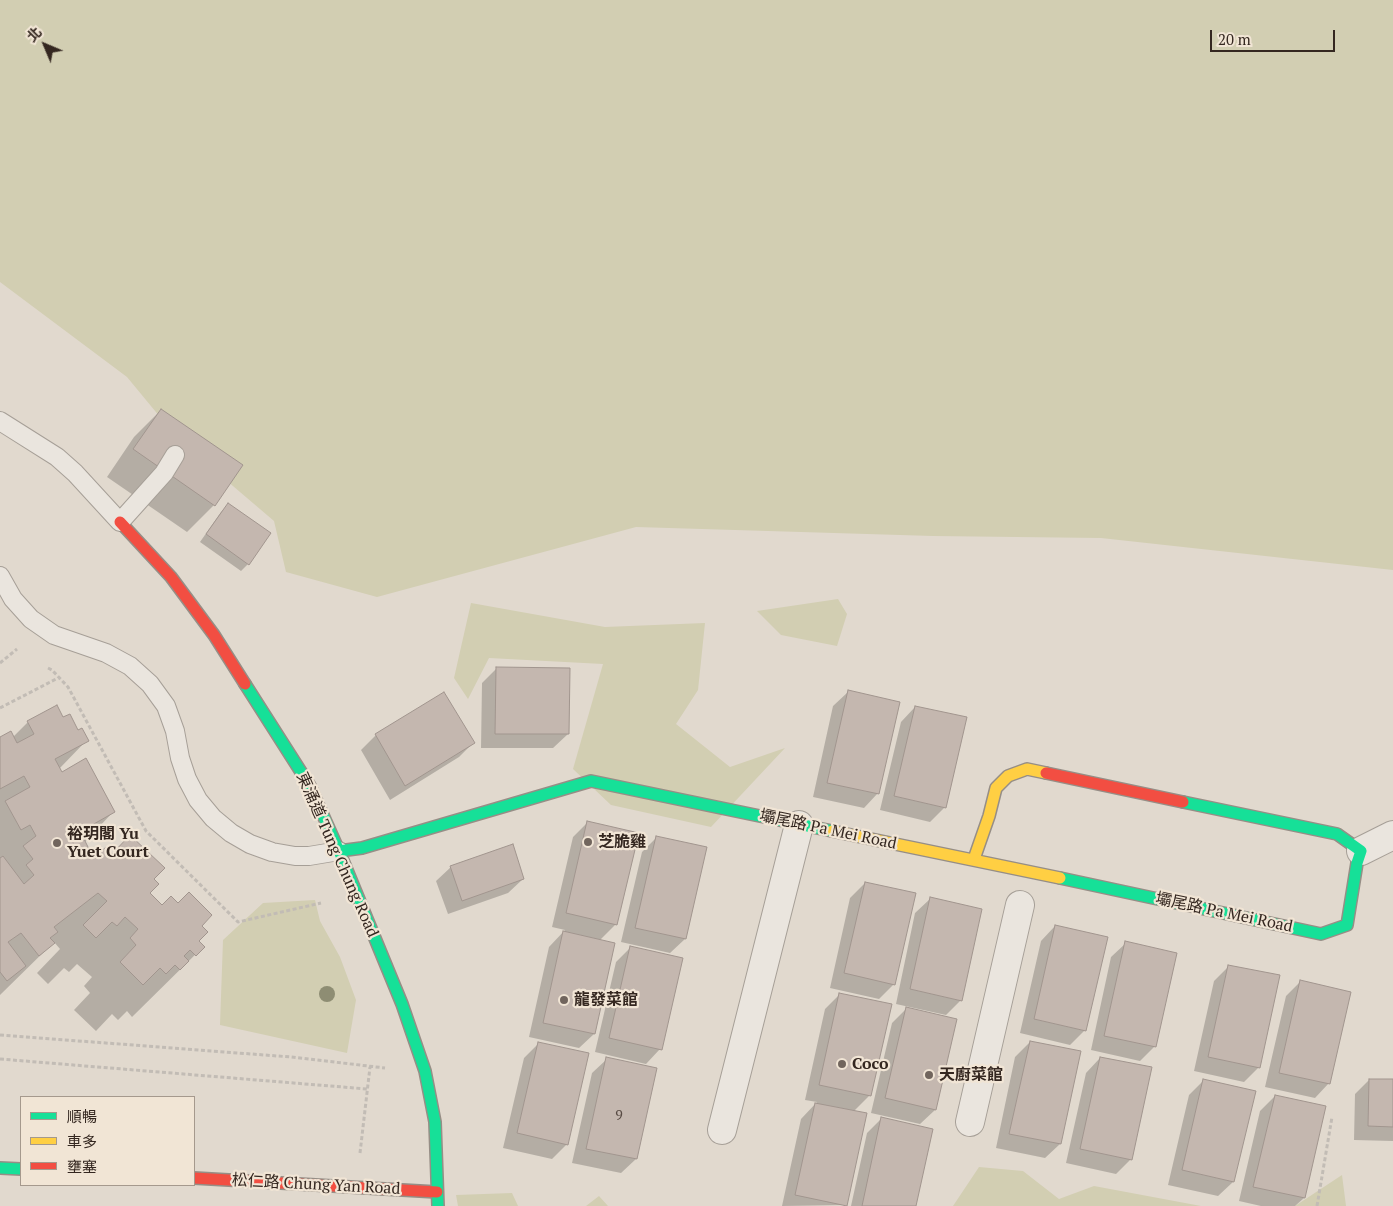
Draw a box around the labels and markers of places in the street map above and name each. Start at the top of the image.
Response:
place label: 裕玥閣 Yu Yuet Court [67,824,149,862]
place label: 芝脆雞 [598,832,646,852]
marker: 芝脆雞 [582,836,594,848]
marker: 裕玥閣 Yu Yuet Court [51,837,63,849]
place label: 龍發菜館 [574,990,638,1010]
marker: 龍發菜館 [558,994,570,1006]
place label: Coco [852,1054,889,1074]
marker: Coco [836,1058,848,1070]
place label: 天廚菜館 [939,1065,1003,1085]
marker: 天廚菜館 [923,1069,935,1081]

